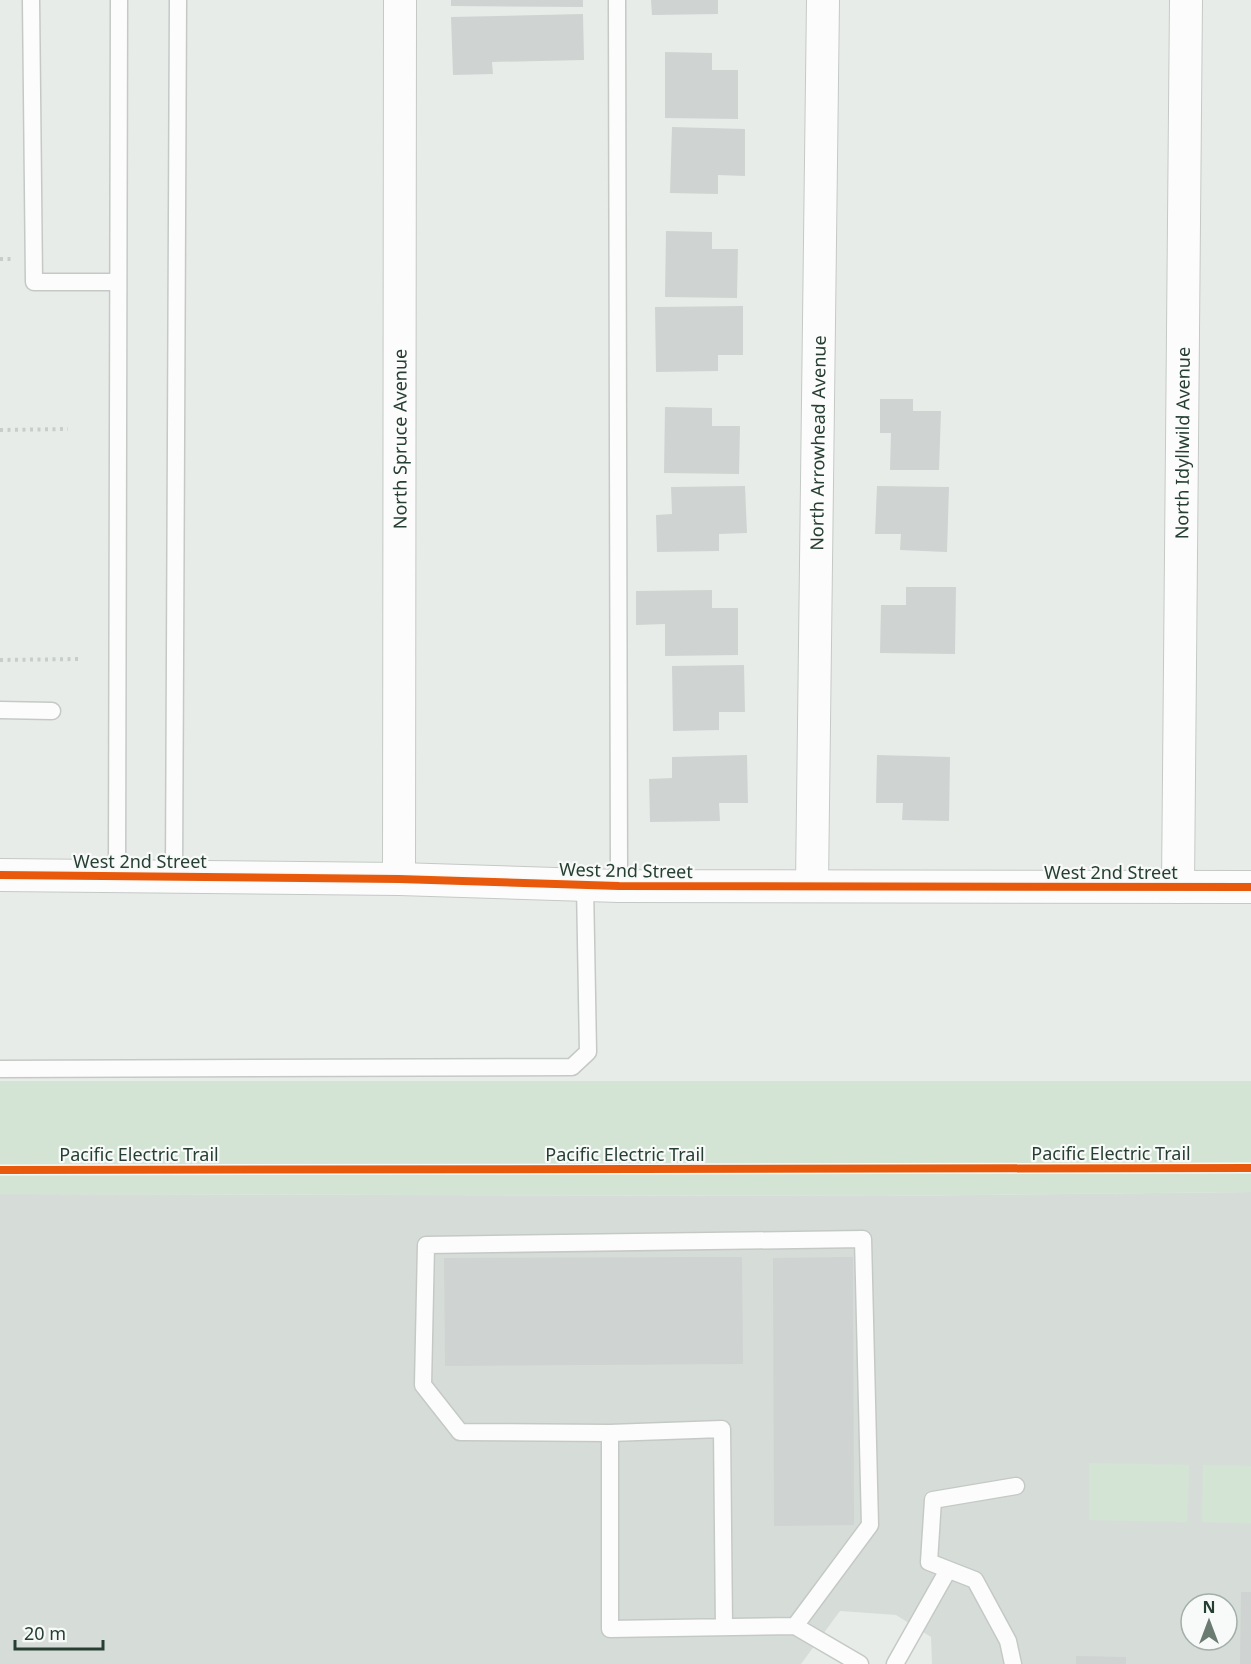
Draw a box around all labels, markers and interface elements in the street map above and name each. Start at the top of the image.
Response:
street label: North Arrowhead Avenue [804,335,831,551]
street label: North Idyllwild Avenue [1169,347,1195,539]
street label: North Spruce Avenue [387,349,412,529]
street label: West 2nd Street [73,849,207,873]
street label: West 2nd Street [559,857,694,883]
street label: West 2nd Street [1044,860,1178,884]
street label: Pacific Electric Trail [1031,1141,1191,1165]
street label: Pacific Electric Trail [59,1142,219,1166]
street label: Pacific Electric Trail [545,1142,705,1166]
north arrow [1179,1592,1239,1652]
text: N [1202,1596,1216,1618]
scale bar [15,1613,104,1651]
text: 20 m [24,1621,66,1645]

